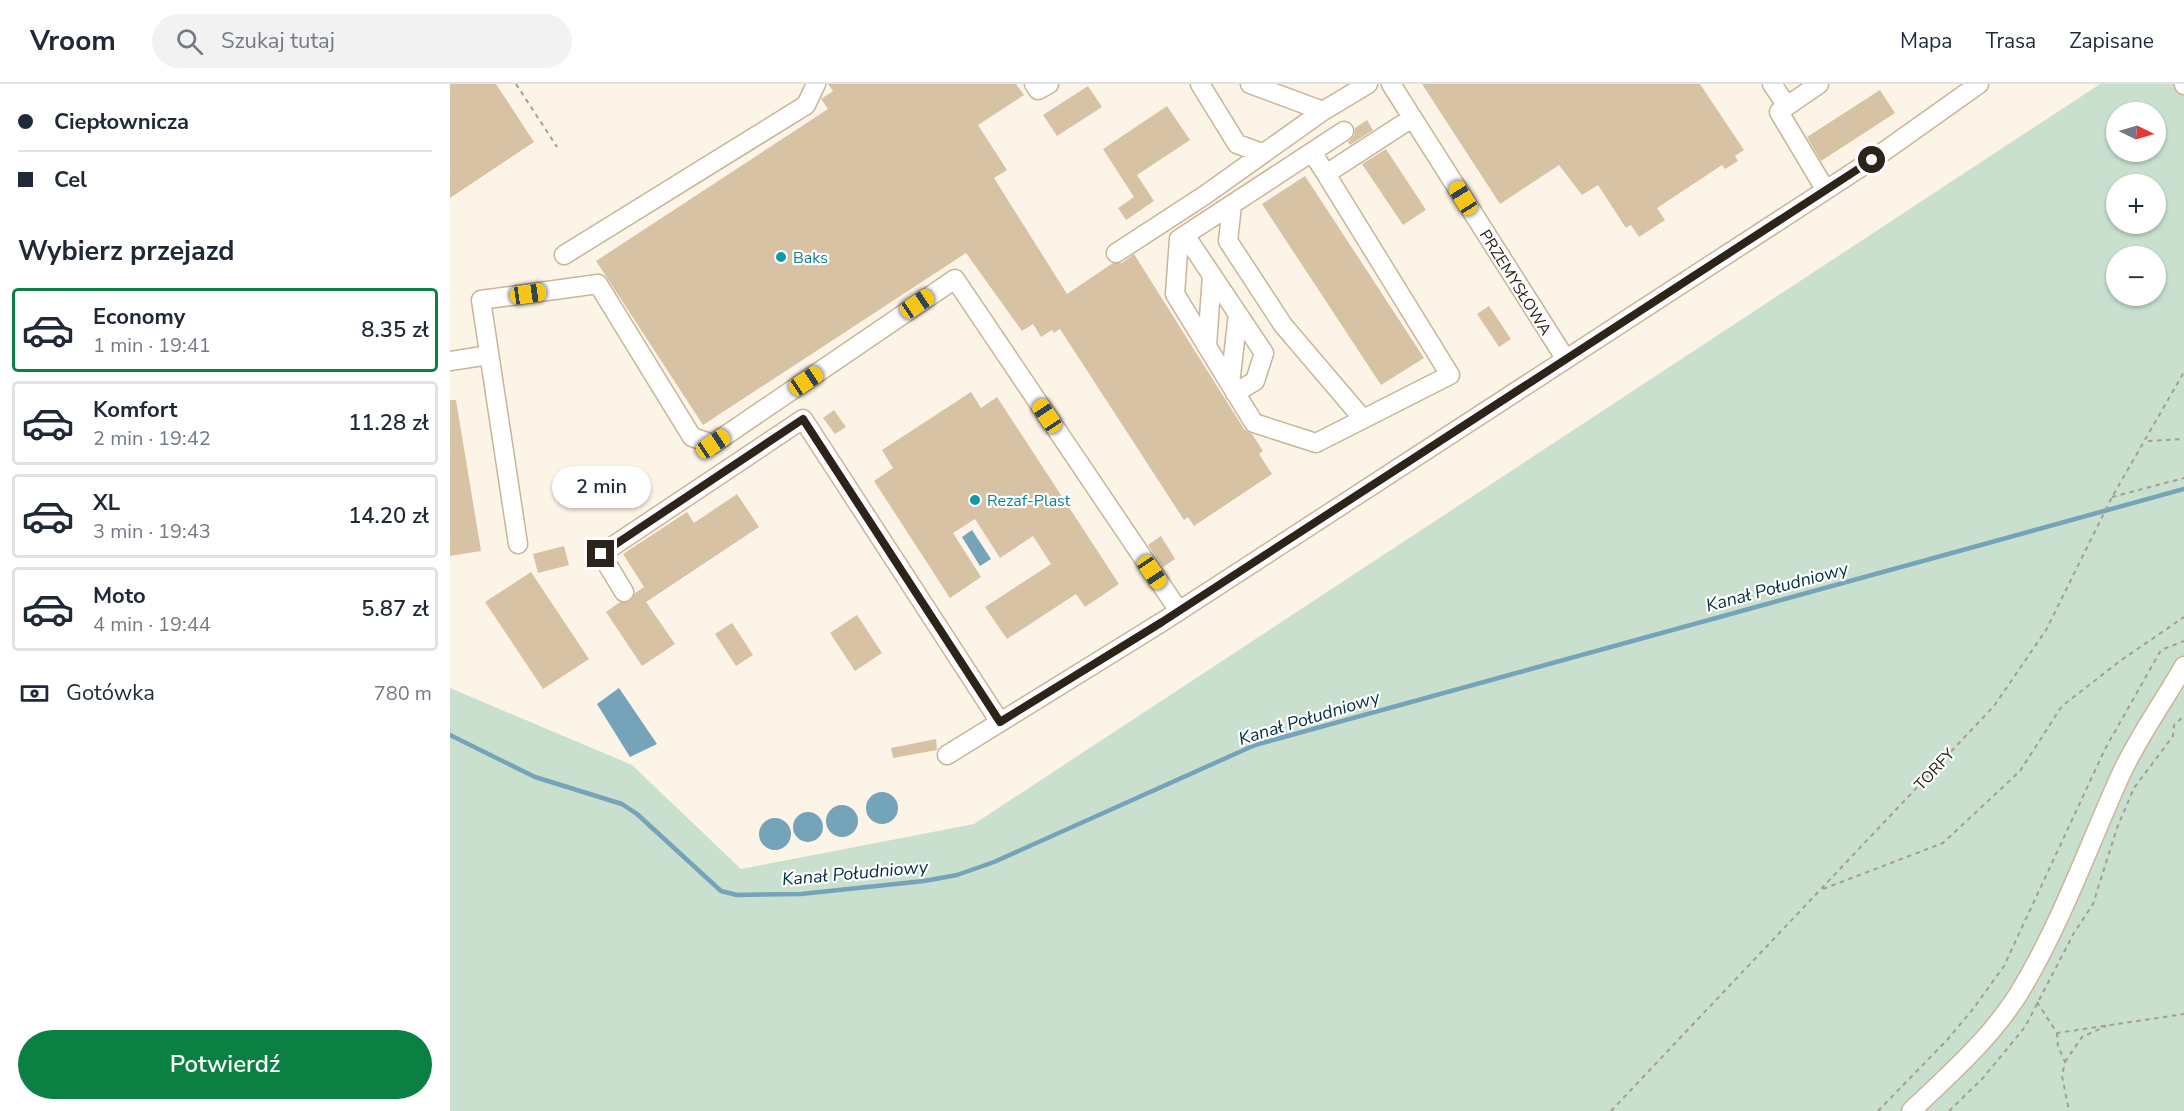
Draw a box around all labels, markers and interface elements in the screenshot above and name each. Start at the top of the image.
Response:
search box [152,14,572,68]
text: Vroom [30,22,116,60]
icon: search [173,25,206,58]
text: Szukaj tutaj [221,26,335,56]
text: Mapa [1900,27,1952,55]
text: Trasa [1985,27,2036,55]
text: Zapisane [2069,27,2154,55]
north arrow [2106,102,2166,162]
map controls [2106,102,2166,306]
text: Ciepłownicza [54,107,189,137]
route start [1858,146,1885,173]
text: Cel [54,165,87,195]
button: + [2106,174,2166,234]
car [1446,178,1480,218]
street label: PRZEMYSŁOWA [1474,225,1557,340]
text: Wybierz przejazd [18,233,235,270]
button: − [2106,246,2166,306]
place label: Baks [793,247,828,269]
marker: Baks [774,250,788,264]
car [509,283,547,305]
car [897,286,937,322]
text: Economy [93,302,185,332]
icon: car [21,303,75,357]
text: 8.35 zł [361,315,429,345]
text: 1 min · 19:41 [93,332,211,359]
car [786,363,826,399]
text: Komfort [93,395,177,425]
icon: car [21,396,75,450]
car [1029,396,1065,436]
text: 11.28 zł [348,408,429,438]
text: 2 min · 19:42 [93,425,211,452]
car [693,426,733,462]
callout: 2 min [552,467,651,509]
text: 2 min [576,473,627,500]
text: XL [93,488,120,518]
icon: car [21,489,75,543]
place label: Rezaf-Plast [987,490,1071,512]
marker: Rezaf-Plast [968,493,982,507]
text: 14.20 zł [348,501,429,531]
text: 3 min · 19:43 [93,518,211,545]
route end [587,540,614,567]
car [1134,552,1170,592]
water label: Kanał Południowy [1703,556,1852,618]
text: Moto [93,581,146,611]
icon: car [21,582,75,636]
text: 5.87 zł [361,594,429,624]
text: 4 min · 19:44 [93,611,211,638]
icon: cash [18,677,51,710]
text: Gotówka [66,678,155,708]
text: 780 m [374,680,432,707]
water label: Kanał Południowy [1235,685,1383,751]
street label: TORFY [1910,744,1960,796]
water label: Kanał Południowy [781,855,930,891]
button: Potwierdź [18,1030,432,1099]

